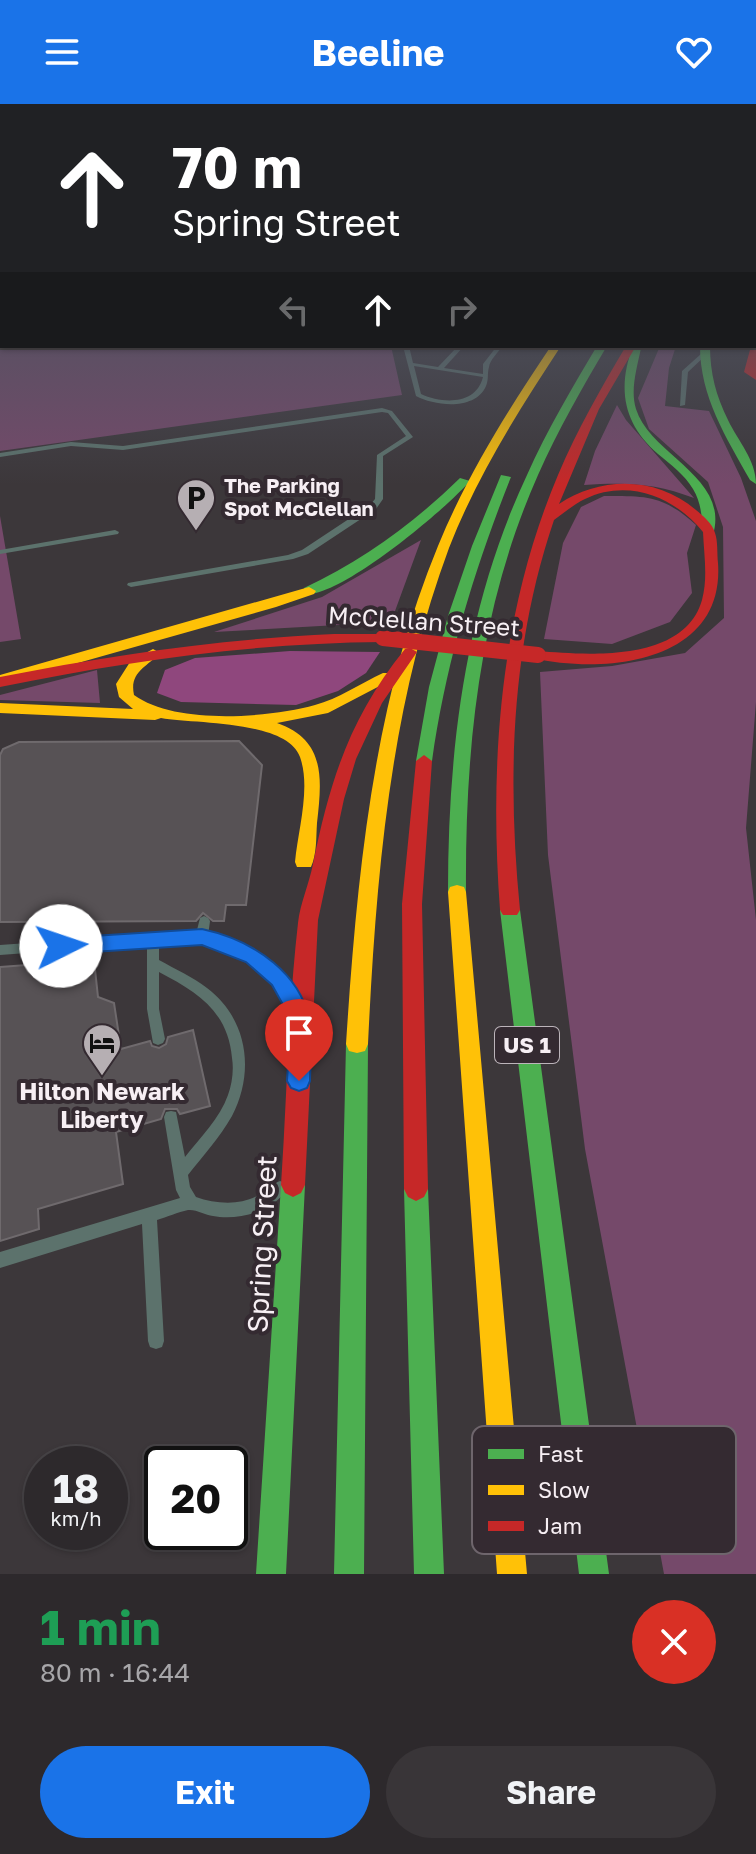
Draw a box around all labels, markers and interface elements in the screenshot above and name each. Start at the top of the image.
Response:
icon: menu [40,30,84,74]
icon: heart [672,30,716,74]
text: Beeline [312,31,444,74]
text: 70 m [172,133,302,200]
icon: ahead [40,136,144,240]
text: Spring Street [172,201,401,244]
icon: left [272,288,316,332]
icon: ahead [356,288,400,332]
icon: right [440,288,484,332]
place label: The Parking Spot McClellan [224,473,374,520]
parking icon: The Parking Spot McClellan [175,477,217,532]
street label: McClellan Street [327,599,521,642]
position arrow [19,904,103,988]
pin [265,999,333,1081]
icon: arrive [277,1011,321,1055]
hotel icon: Hilton Newark Liberty [81,1022,123,1077]
road number: US 1 [495,1027,559,1063]
place label: Hilton Newark Liberty [19,1076,185,1133]
street label: Spring Street [240,1154,283,1334]
legend [472,1426,736,1554]
text: Fast [538,1440,584,1467]
speed limit sign: 20 [144,1446,248,1550]
text: 18 [53,1464,99,1512]
text: Slow [538,1476,590,1503]
text: km/h [51,1506,101,1530]
text: Jam [538,1512,582,1539]
text: 1 min [40,1598,161,1656]
button: close [632,1600,716,1684]
text: 80 m · 16:44 [40,1657,190,1688]
button: Exit [40,1746,370,1838]
button: Share [386,1746,716,1838]

